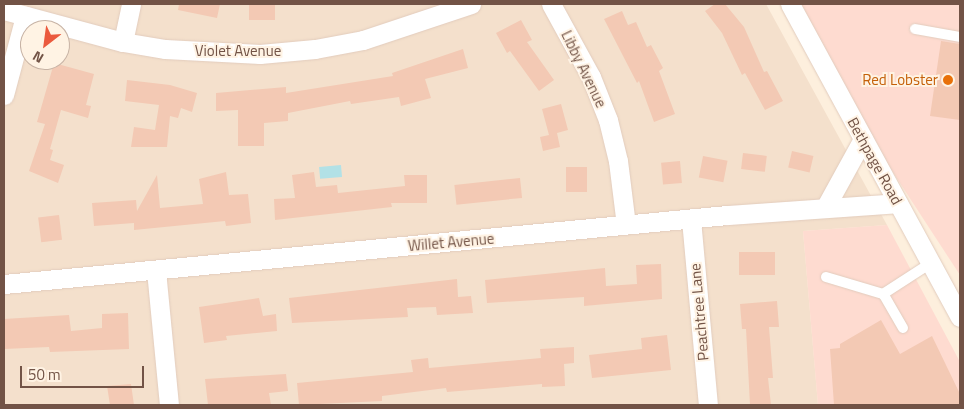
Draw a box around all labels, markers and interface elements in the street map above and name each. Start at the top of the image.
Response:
north arrow [20,20,70,70]
street label: Libby Avenue [558,27,610,111]
street label: Violet Avenue [195,42,281,60]
text: N [28,46,47,69]
place label: Red Lobster [862,71,938,89]
marker: Red Lobster [942,74,954,86]
street label: Bethpage Road [844,114,906,208]
street label: Willet Avenue [407,229,495,255]
street label: Peachtree Lane [686,263,712,361]
scale bar [22,356,146,388]
text: 50 m [28,363,61,386]

